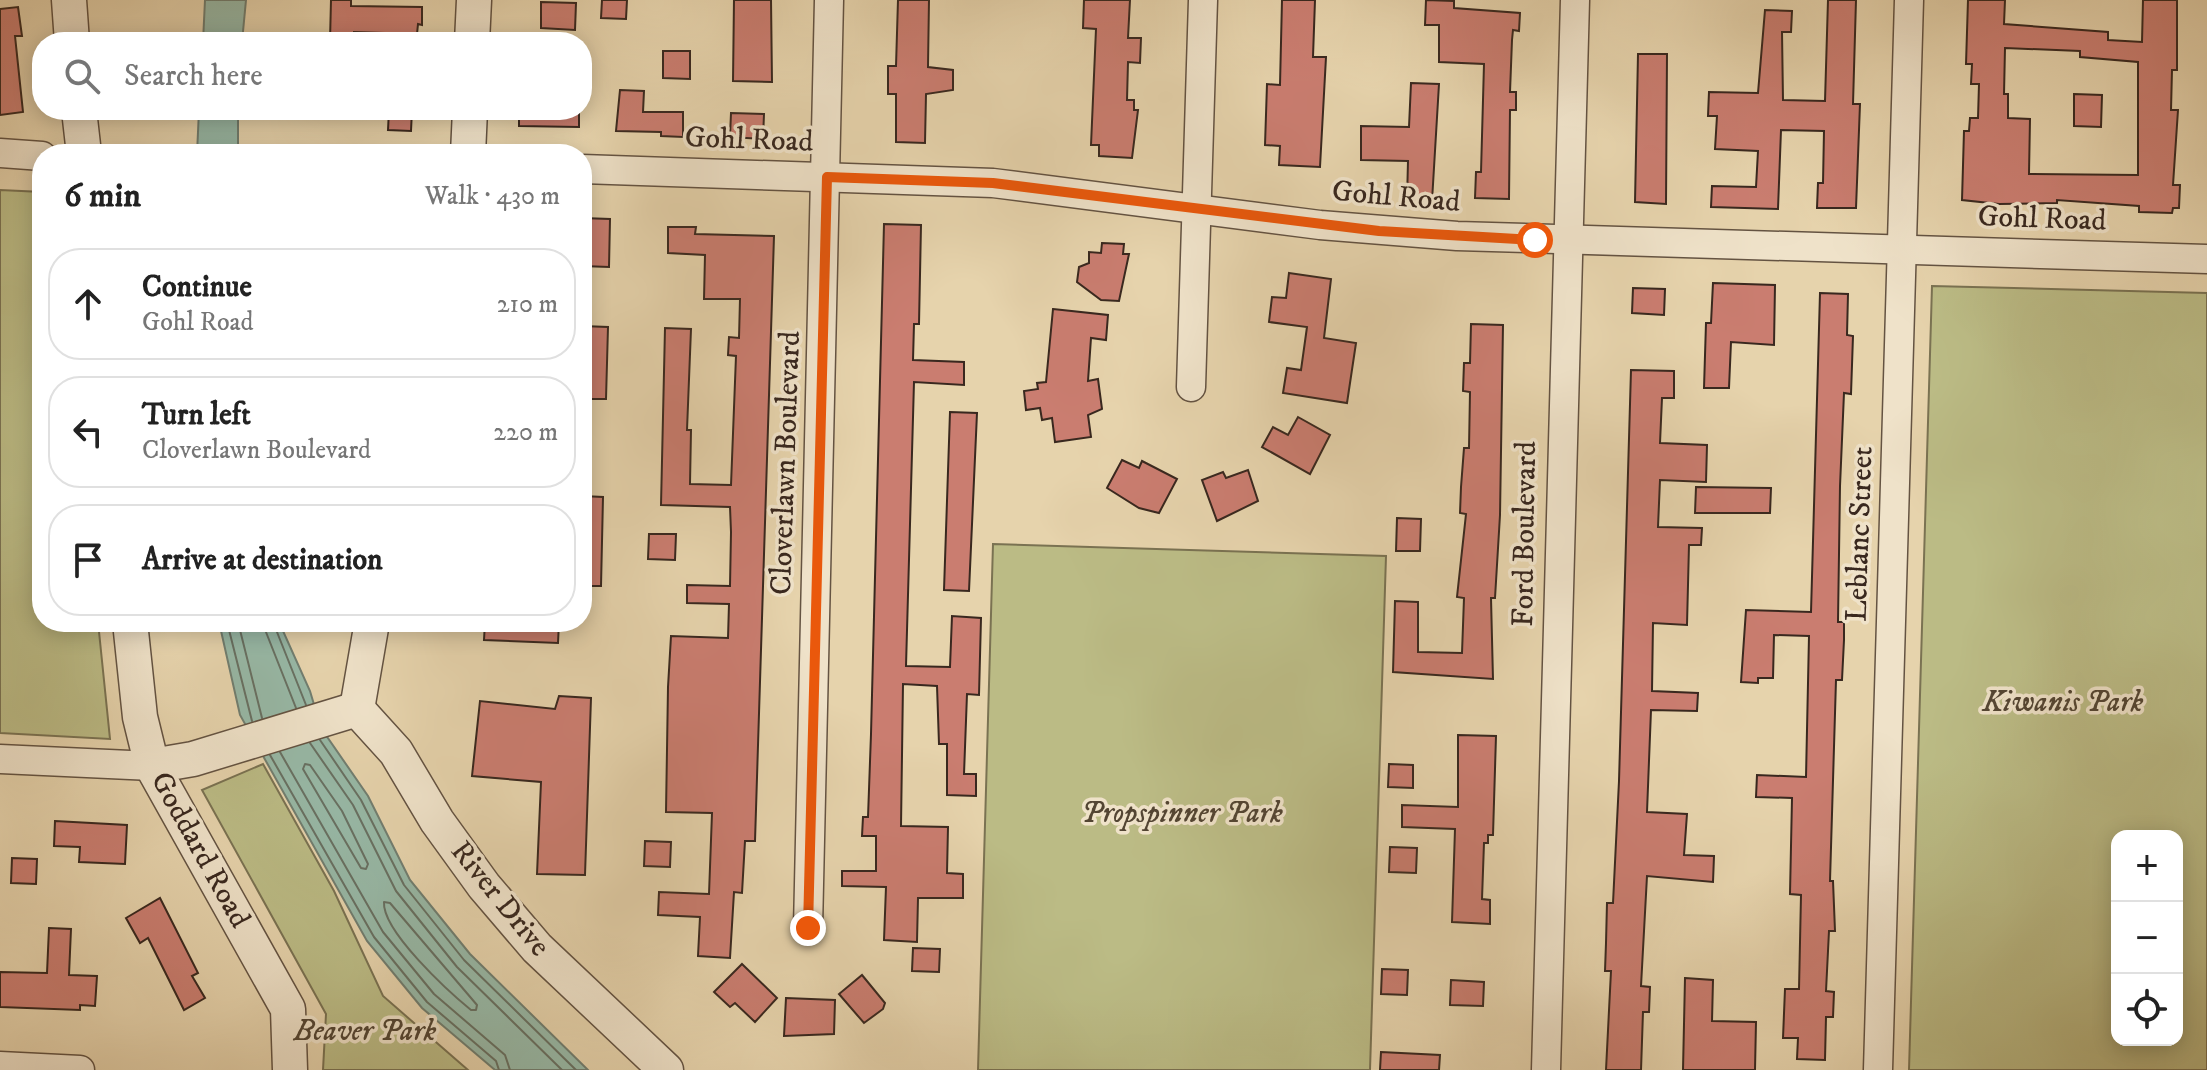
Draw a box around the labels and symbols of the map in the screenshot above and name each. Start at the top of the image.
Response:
street label: Gohl Road [684,119,814,161]
street label: Gohl Road [1330,173,1462,221]
street label: Gohl Road [1977,198,2107,240]
route start [1517,222,1553,258]
street label: Cloverlawn Boulevard [763,330,809,596]
street label: Ford Boulevard [1505,441,1545,627]
street label: Leblanc Street [1838,446,1882,622]
park label: Kiwanis Park [1982,684,2144,721]
street label: Goddard Road [142,765,258,935]
park label: Propspinner Park [1081,795,1283,832]
street label: River Drive [442,834,558,964]
route end [790,910,826,946]
park label: Beaver Park [293,1013,437,1050]

